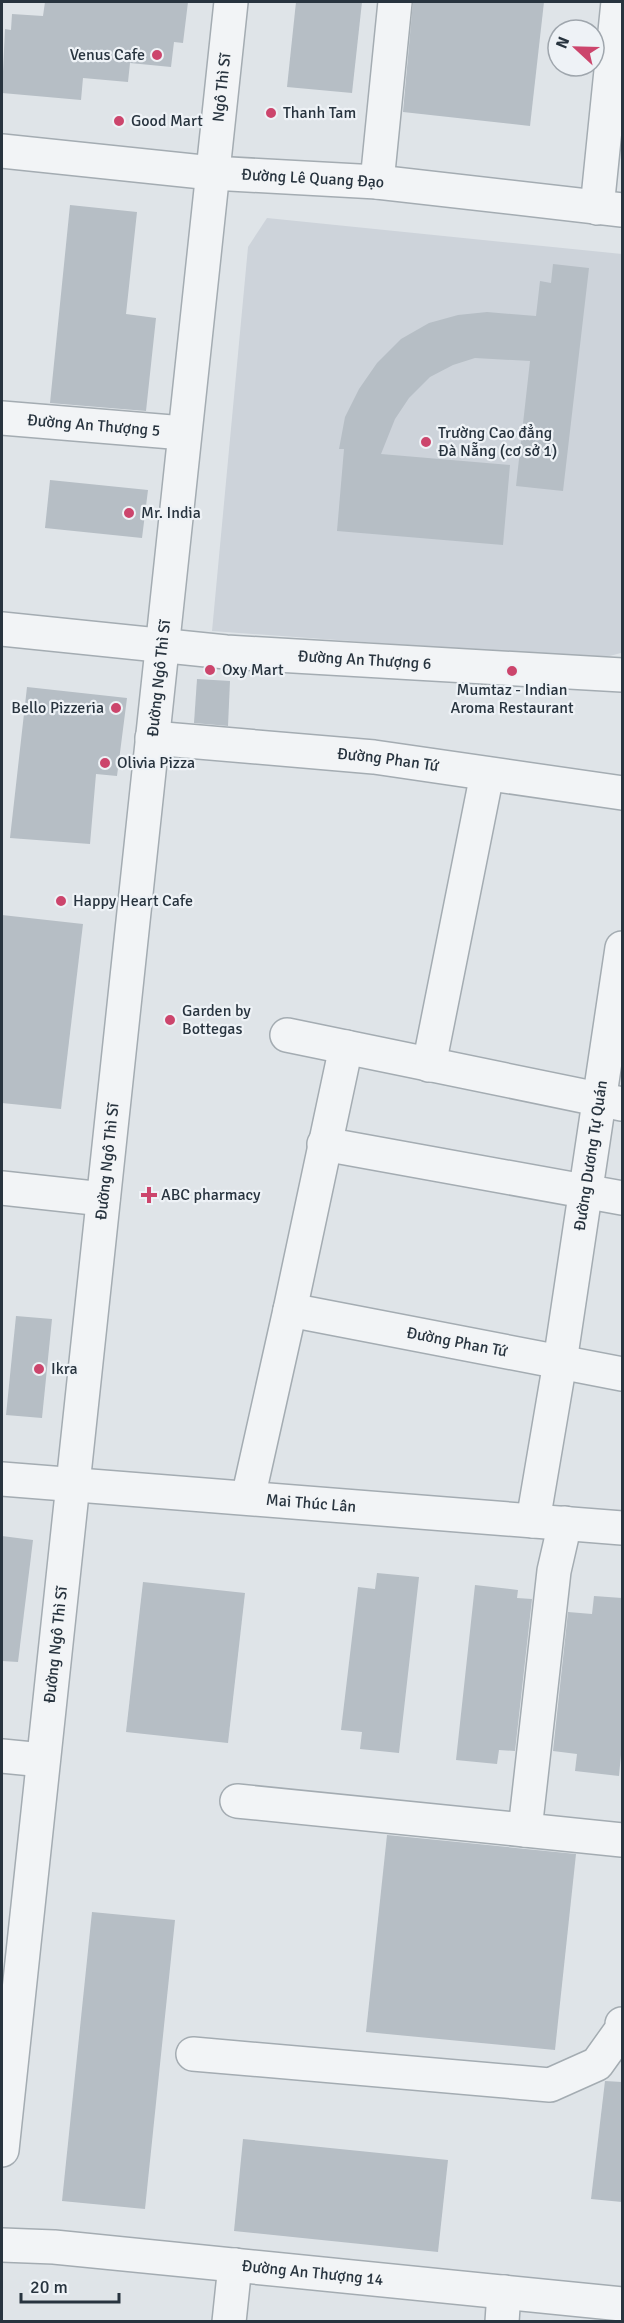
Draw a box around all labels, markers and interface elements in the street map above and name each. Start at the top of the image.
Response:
north arrow [546,18,606,78]
text: N [552,34,574,52]
place label: Venus Cafe [70,45,145,65]
marker: Venus Cafe [150,48,164,62]
street label: Ngô Thì Sĩ [208,52,236,123]
place label: Thanh Tam [283,103,356,123]
marker: Thanh Tam [264,106,278,120]
place label: Good Mart [131,111,203,131]
marker: Good Mart [112,114,126,128]
street label: Đường Lê Quang Đạo [241,165,385,193]
street label: Đường An Thượng 5 [26,410,161,441]
place label: Trường Cao đẳng Đà Nẵng (cơ sở 1) [438,423,557,461]
marker: Trường Cao đẳng Đà Nẵng (cơ sở 1) [419,435,433,449]
place label: Mr. India [141,503,201,523]
marker: Mr. India [122,506,136,520]
street label: Đường Ngô Thì Sĩ [143,618,175,738]
street label: Đường An Thượng 6 [297,646,432,674]
place label: Oxy Mart [222,660,284,680]
marker: Oxy Mart [203,663,217,677]
marker: Mumtaz - Indian Aroma Restaurant [505,664,519,678]
place label: Mumtaz - Indian Aroma Restaurant [450,680,574,718]
place label: Bello Pizzeria [11,698,104,718]
marker: Bello Pizzeria [109,701,123,715]
street label: Đường Phan Tứ [336,744,441,776]
place label: Olivia Pizza [117,753,195,773]
marker: Olivia Pizza [98,756,112,770]
place label: Happy Heart Cafe [73,891,193,911]
marker: Happy Heart Cafe [54,894,68,908]
place label: Garden by Bottegas [182,1001,251,1039]
marker: Garden by Bottegas [163,1013,177,1027]
street label: Đường Dương Tự Quán [570,1079,612,1232]
street label: Đường Ngô Thì Sĩ [91,1102,124,1221]
place label: ABC pharmacy [161,1185,261,1205]
marker: ABC pharmacy [142,1188,156,1202]
street label: Đường Phan Tứ [405,1323,510,1362]
place label: Ikra [51,1359,78,1379]
marker: Ikra [32,1362,46,1376]
street label: Mai Thúc Lân [265,1490,357,1517]
street label: Đường Ngô Thì Sĩ [40,1585,72,1704]
street label: Đường An Thượng 14 [241,2256,385,2290]
scale bar [21,2266,118,2304]
text: 20 m [30,2276,68,2298]

